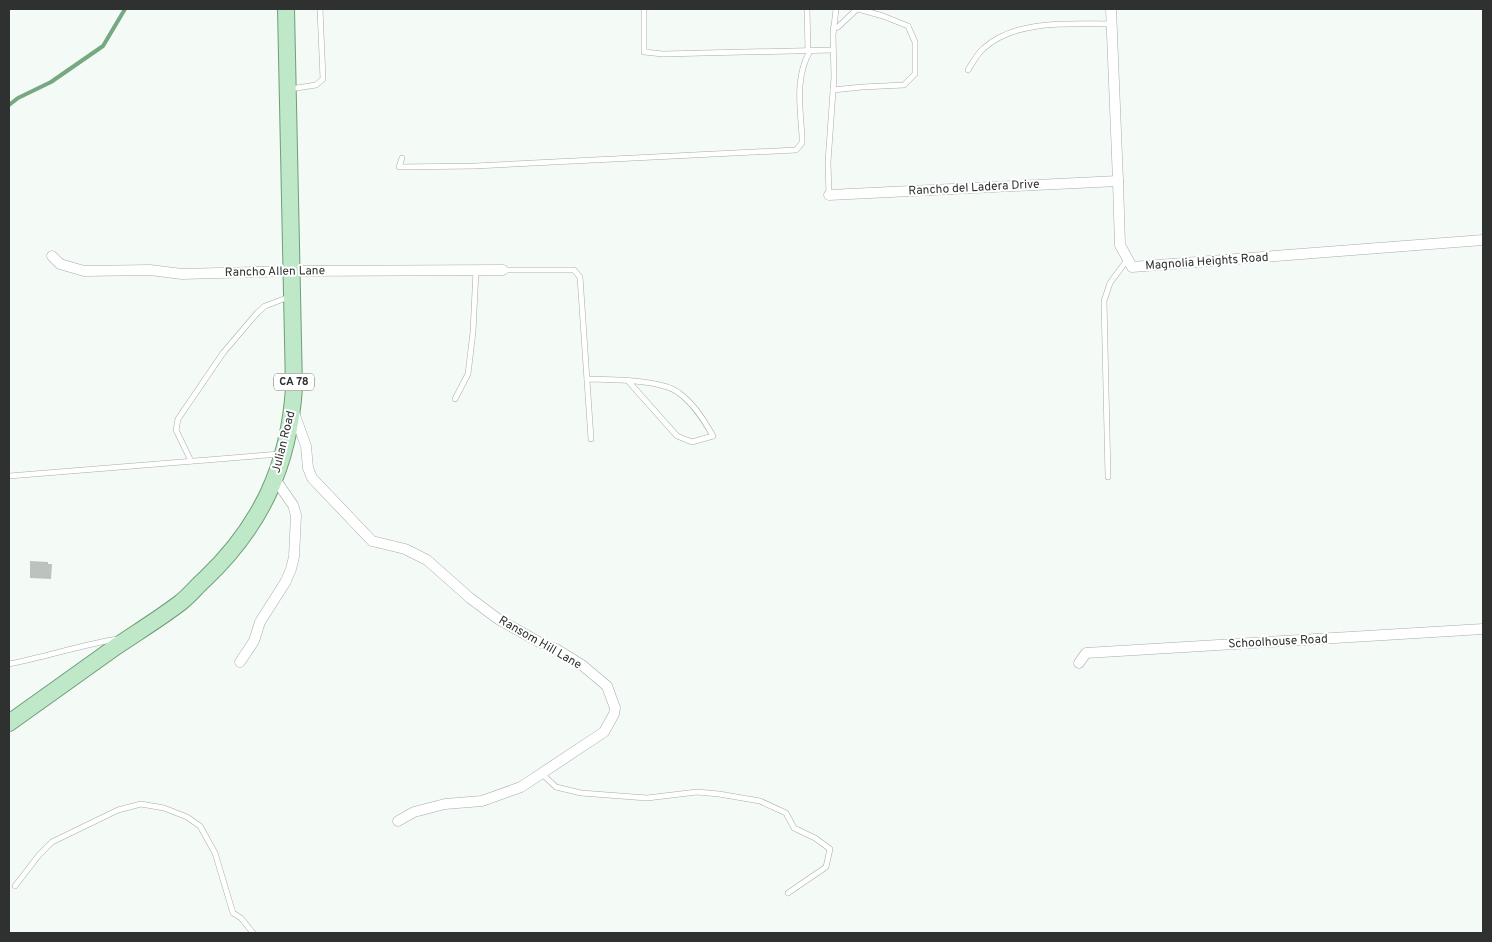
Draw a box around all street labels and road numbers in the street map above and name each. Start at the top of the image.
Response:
street label: Rancho del Ladera Drive [908,177,1040,199]
street label: Magnolia Heights Road [1145,250,1269,274]
street label: Rancho Allen Lane [225,263,325,281]
road number: CA 78 [274,374,314,391]
street label: Julian Road [269,409,299,475]
street label: Ransom Hill Lane [496,613,584,673]
street label: Schoolhouse Road [1228,631,1328,653]

